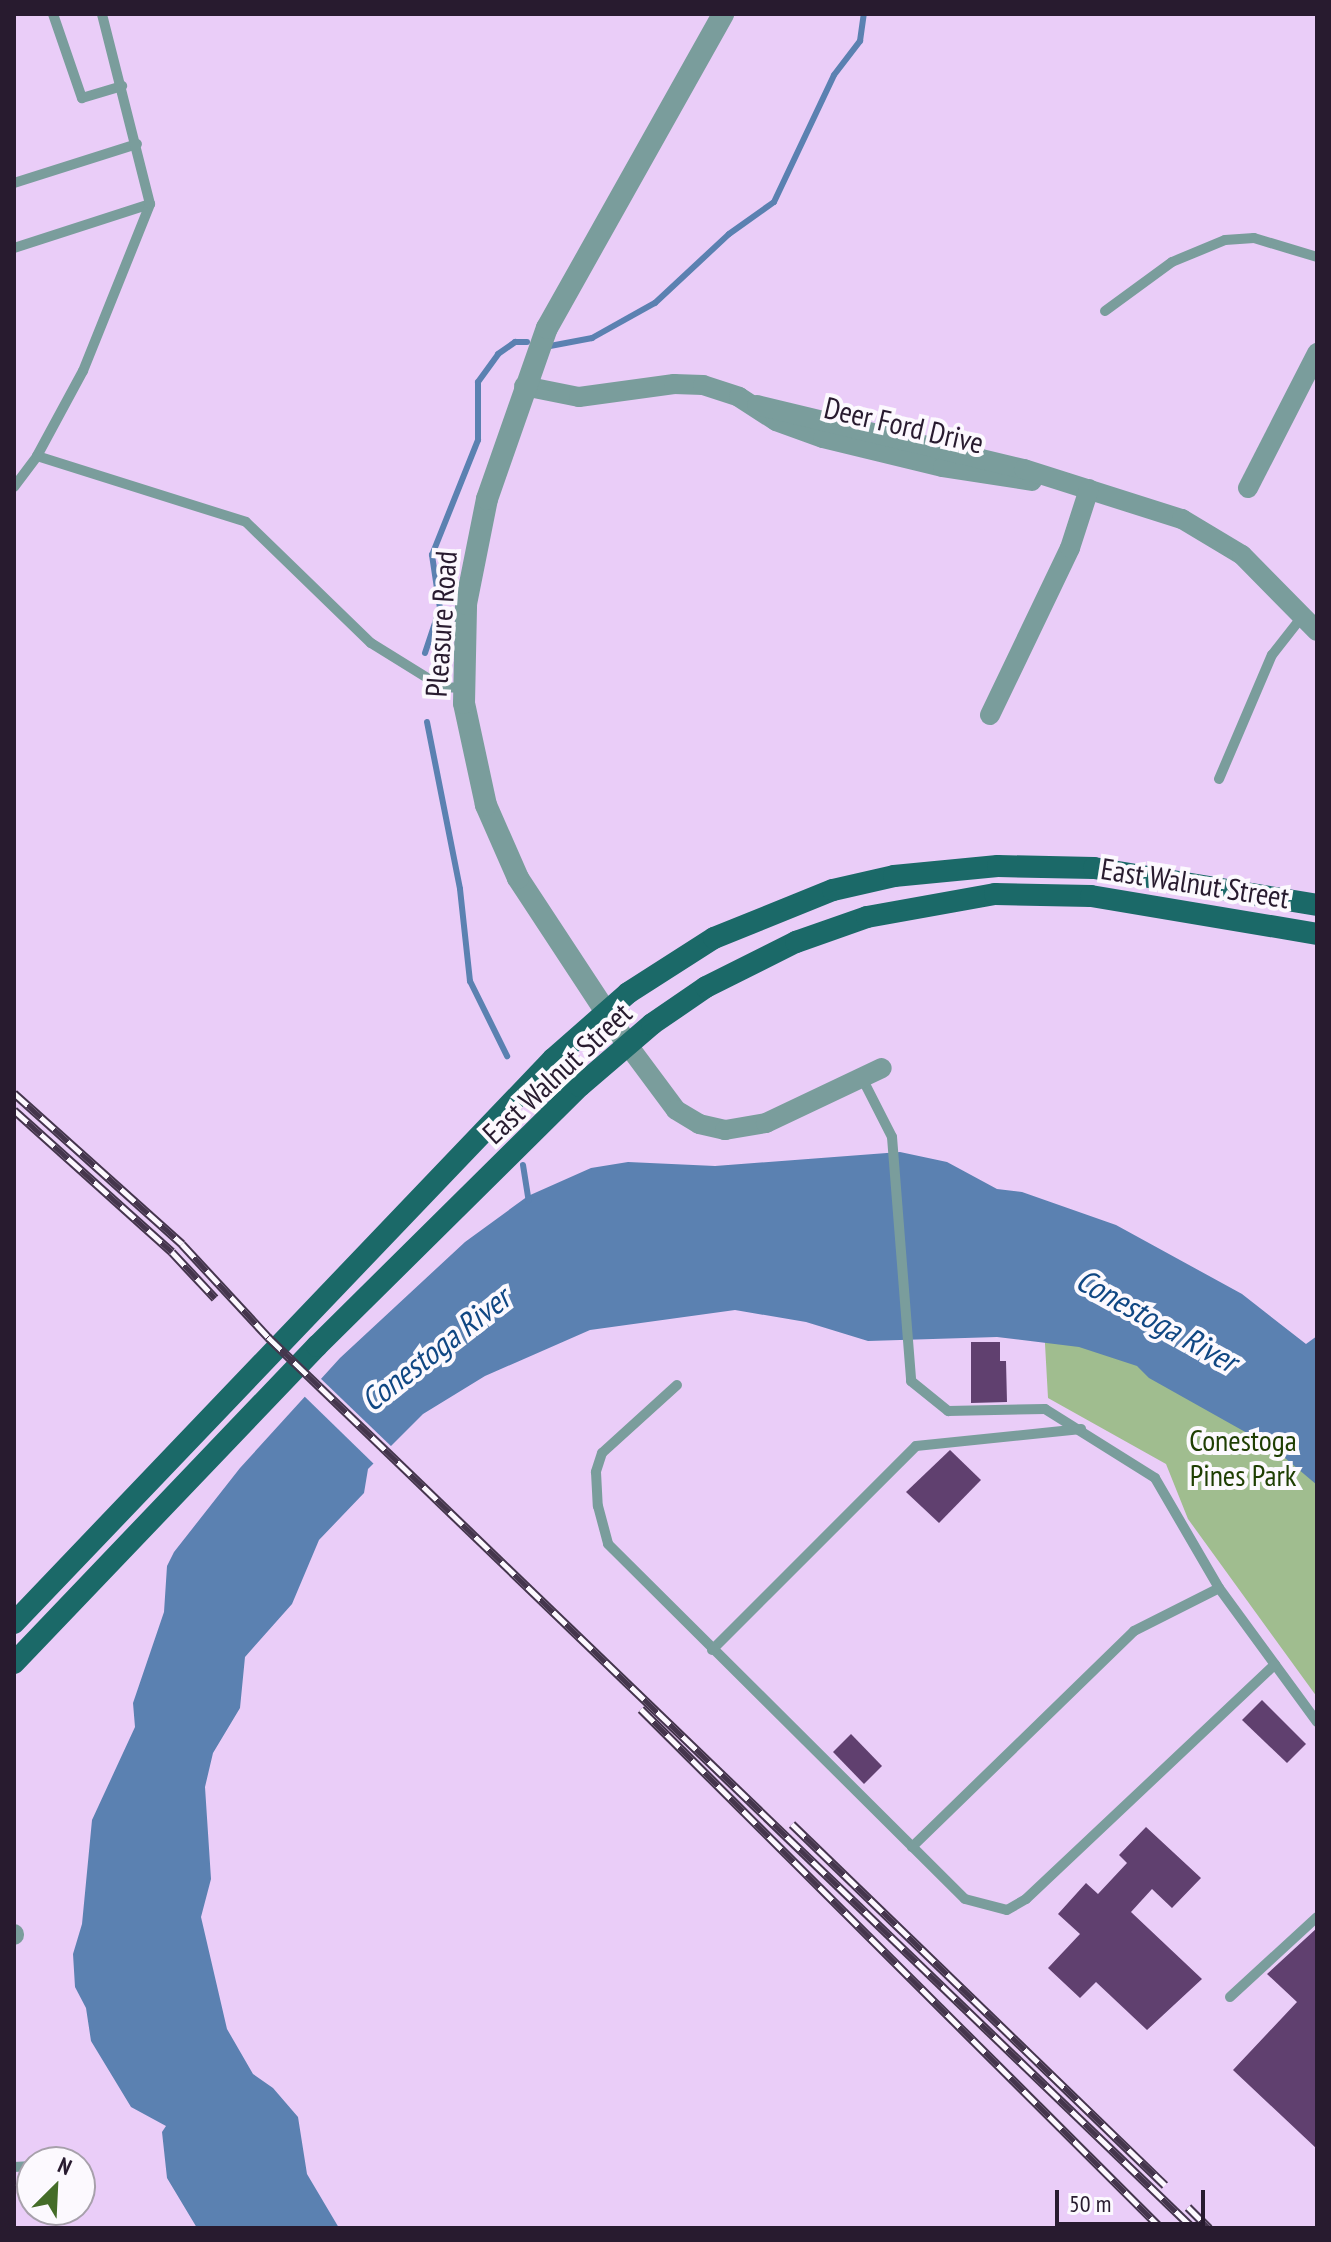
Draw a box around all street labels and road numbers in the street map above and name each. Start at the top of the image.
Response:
street label: Deer Ford Drive [821,389,987,461]
street label: Pleasure Road [418,550,464,698]
street label: East Walnut Street [1098,850,1292,916]
street label: East Walnut Street [475,995,639,1151]

